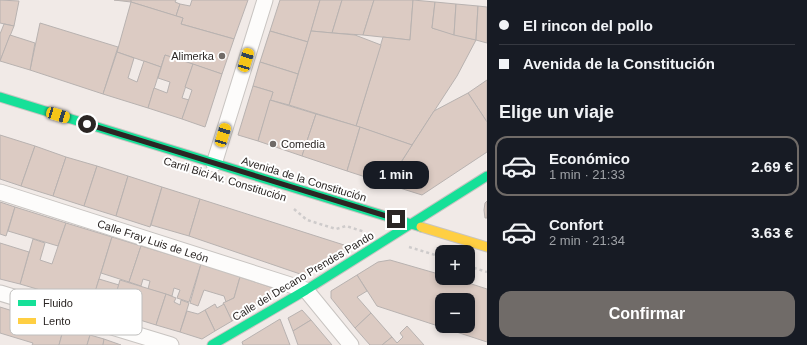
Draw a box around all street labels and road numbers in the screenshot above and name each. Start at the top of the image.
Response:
street label: Avenida de la Constitución [240,154,368,204]
street label: Carril Bici Av. Constitución [162,155,288,203]
street label: Calle Fray Luis de León [96,217,210,265]
street label: Calle del Decano Prendes Pando [230,229,376,323]

